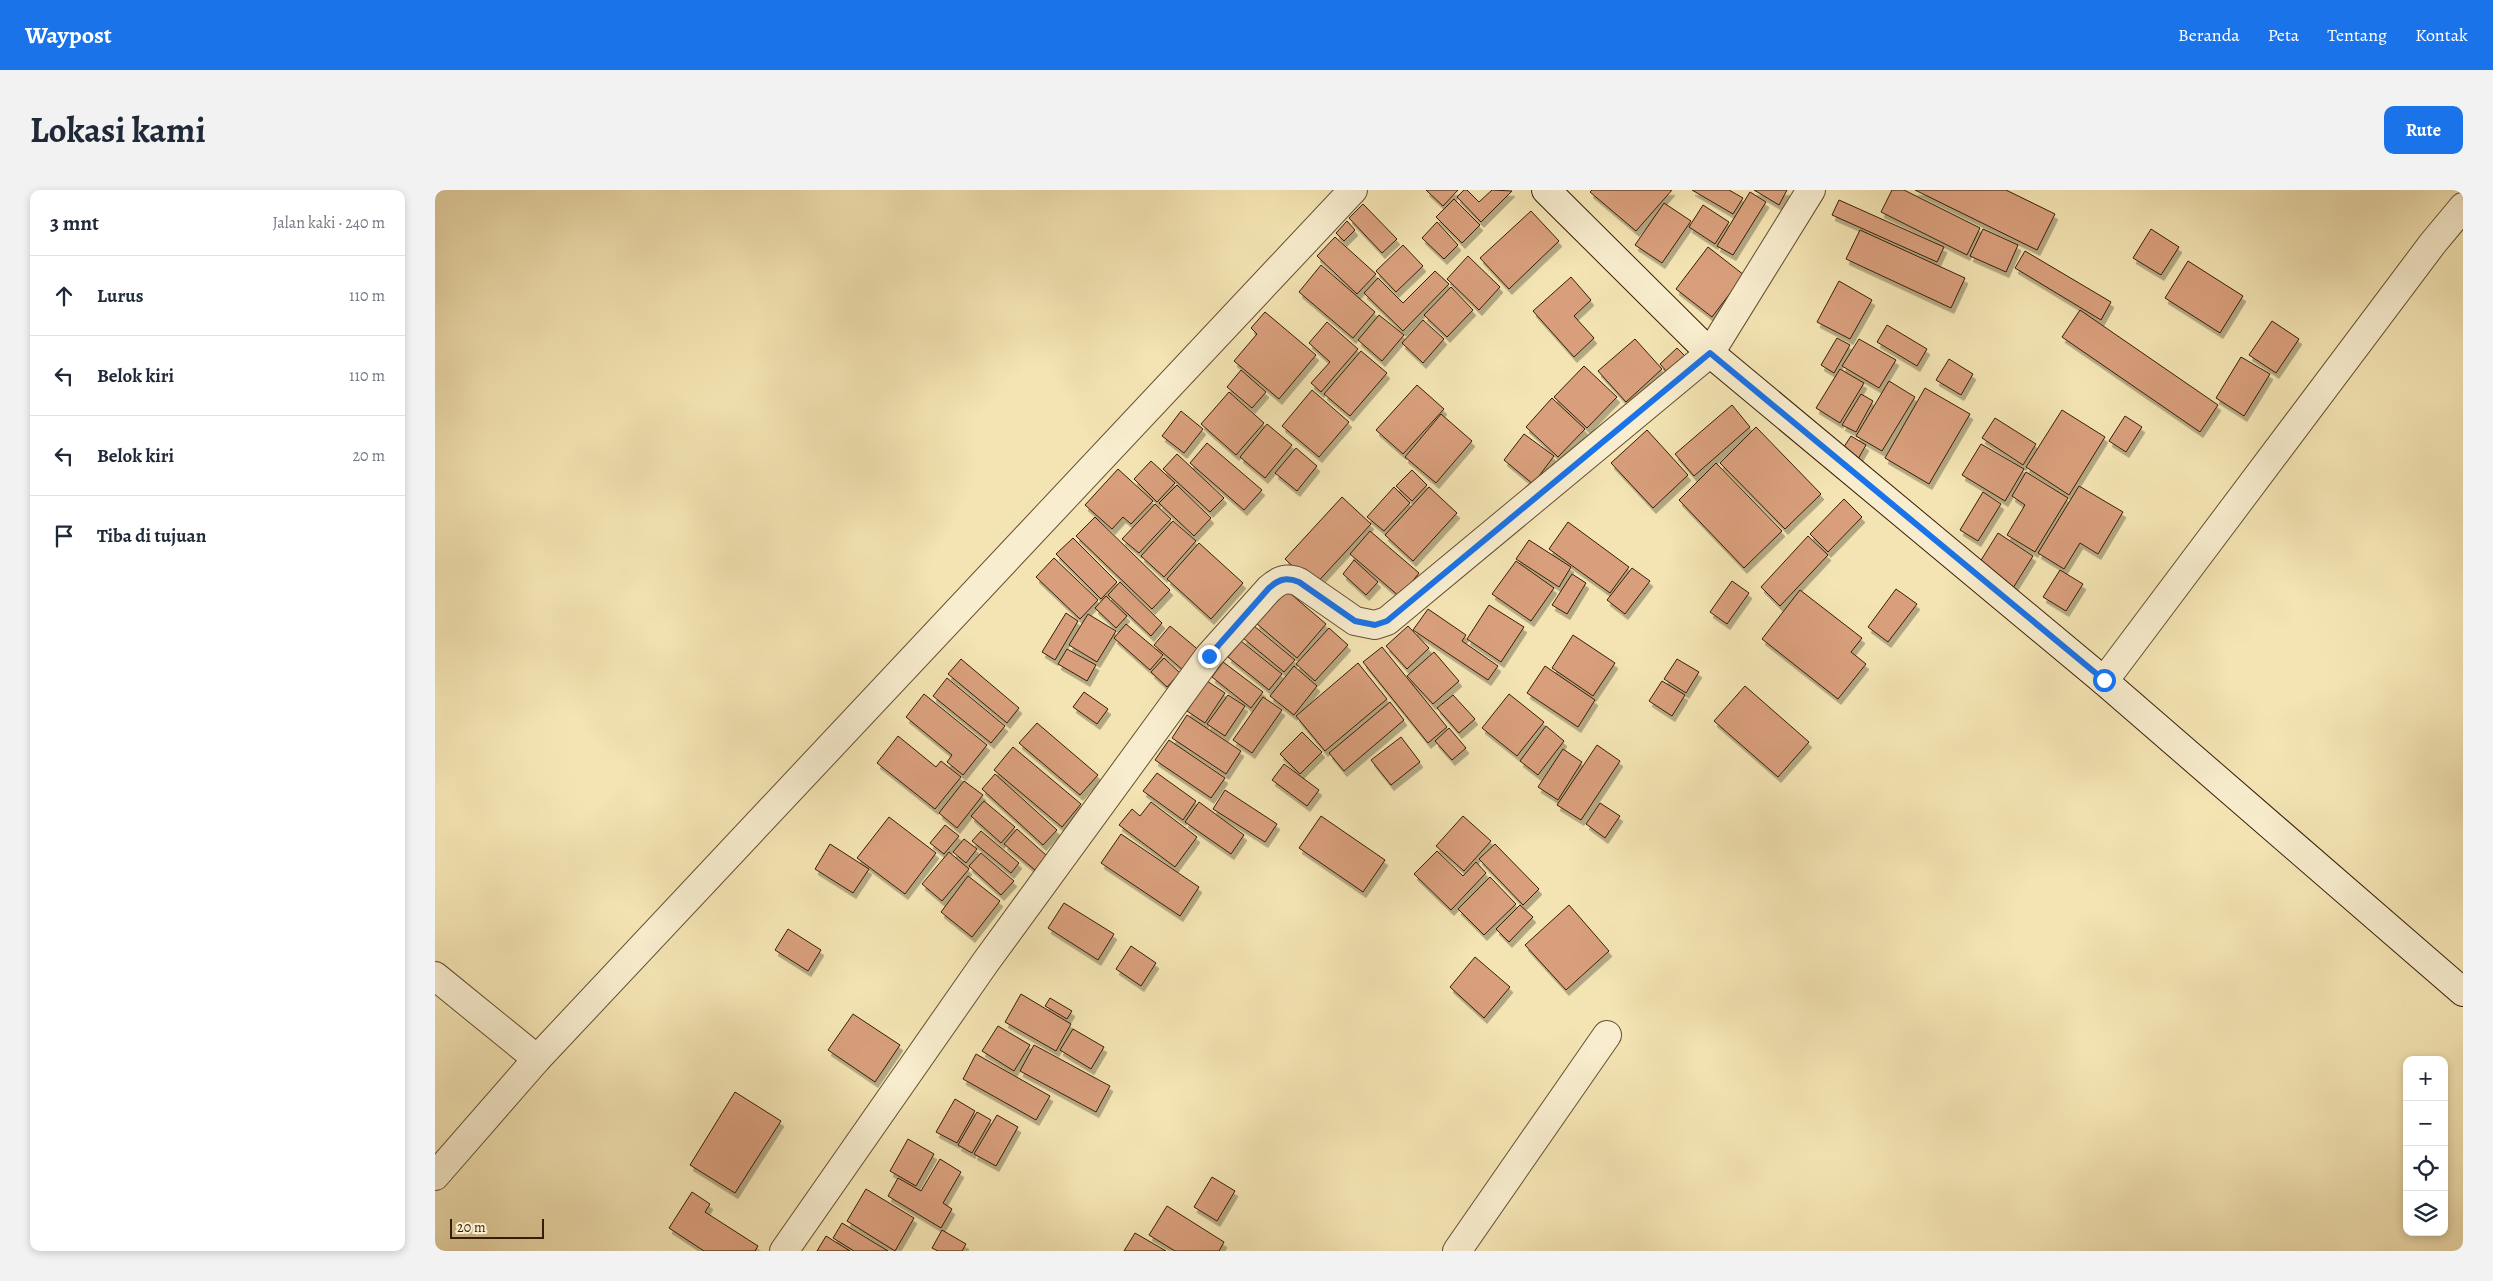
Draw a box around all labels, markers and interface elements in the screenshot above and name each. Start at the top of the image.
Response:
text: Waypost [25,19,112,51]
text: Beranda [2178,23,2240,47]
text: Peta [2268,23,2299,47]
text: Tentang [2327,23,2387,47]
text: Kontak [2415,23,2468,47]
text: Lokasi kami [30,106,206,154]
button: Rute [2384,106,2463,154]
text: 3 mnt [50,209,99,237]
text: Jalan kaki · 240 m [273,212,385,234]
icon: ahead [50,282,78,310]
text: Lurus [97,283,143,309]
text: 110 m [349,285,385,307]
icon: left [50,362,78,390]
text: Belok kiri [97,363,174,389]
text: 110 m [349,365,385,387]
icon: left [50,442,78,470]
text: Belok kiri [97,443,174,469]
text: 20 m [352,445,385,467]
icon: arrive [50,522,78,550]
text: Tiba di tujuan [97,523,206,549]
route end [1198,645,1221,668]
route start [2093,669,2116,692]
map controls [2403,1056,2448,1236]
button: + [2403,1056,2448,1101]
button: − [2403,1101,2448,1146]
button: locate [2403,1146,2448,1191]
button: layers [2403,1191,2448,1236]
scale bar [450,1216,544,1239]
text: 20 m [457,1218,486,1237]

